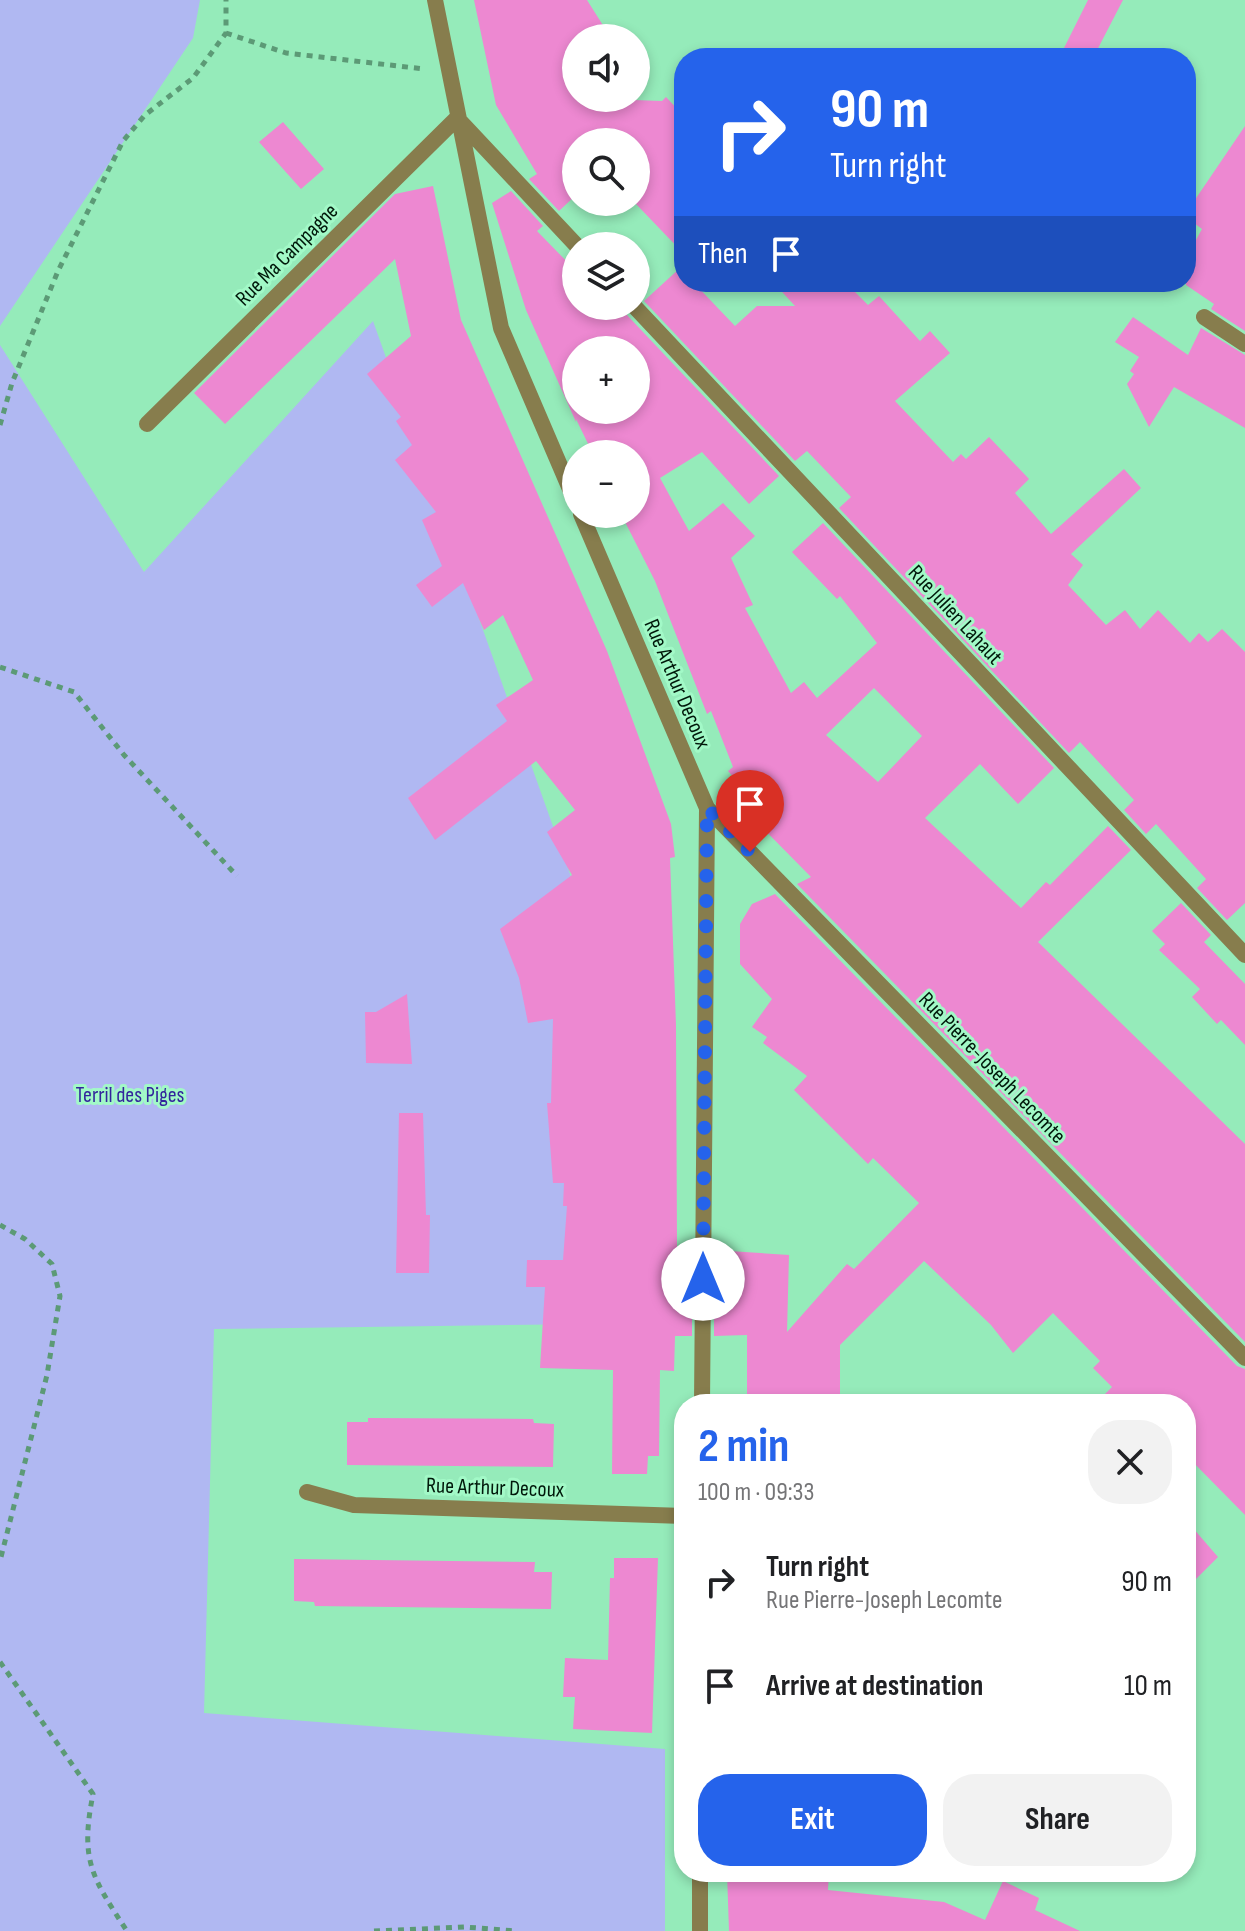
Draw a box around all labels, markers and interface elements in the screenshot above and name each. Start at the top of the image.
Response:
map controls [562,24,650,528]
button: sound [562,24,650,112]
text: 90 m [830,77,929,144]
icon: right [698,80,802,184]
button: search [562,128,650,216]
text: Turn right [830,145,947,188]
street label: Rue Ma Campagne [230,198,344,312]
button: layers [562,232,650,320]
icon: arrive [764,232,808,276]
text: Then [698,236,748,272]
button: + [562,336,650,424]
button: − [562,440,650,528]
street label: Rue Julien Lahaut [902,560,1008,671]
street label: Rue Arthur Decoux [638,615,717,754]
pin [716,770,784,852]
icon: arrive [728,782,772,826]
street label: Rue Pierre-Joseph Lecomte [913,987,1071,1149]
park label: Terril des Piges [76,1082,185,1109]
position arrow [661,1237,745,1321]
text: 2 min [698,1418,789,1475]
button: close [1088,1420,1172,1504]
street label: Rue Arthur Decoux [425,1472,565,1504]
text: 100 m · 09:33 [698,1477,814,1508]
text: Turn right [766,1549,869,1585]
icon: right [698,1560,742,1604]
text: 90 m [1121,1564,1172,1600]
text: Rue Pierre-Joseph Lecomte [766,1585,1003,1616]
icon: arrive [698,1664,742,1708]
text: Arrive at destination [766,1668,983,1704]
text: 10 m [1124,1668,1172,1704]
button: Exit [698,1774,927,1866]
button: Share [943,1774,1172,1866]

